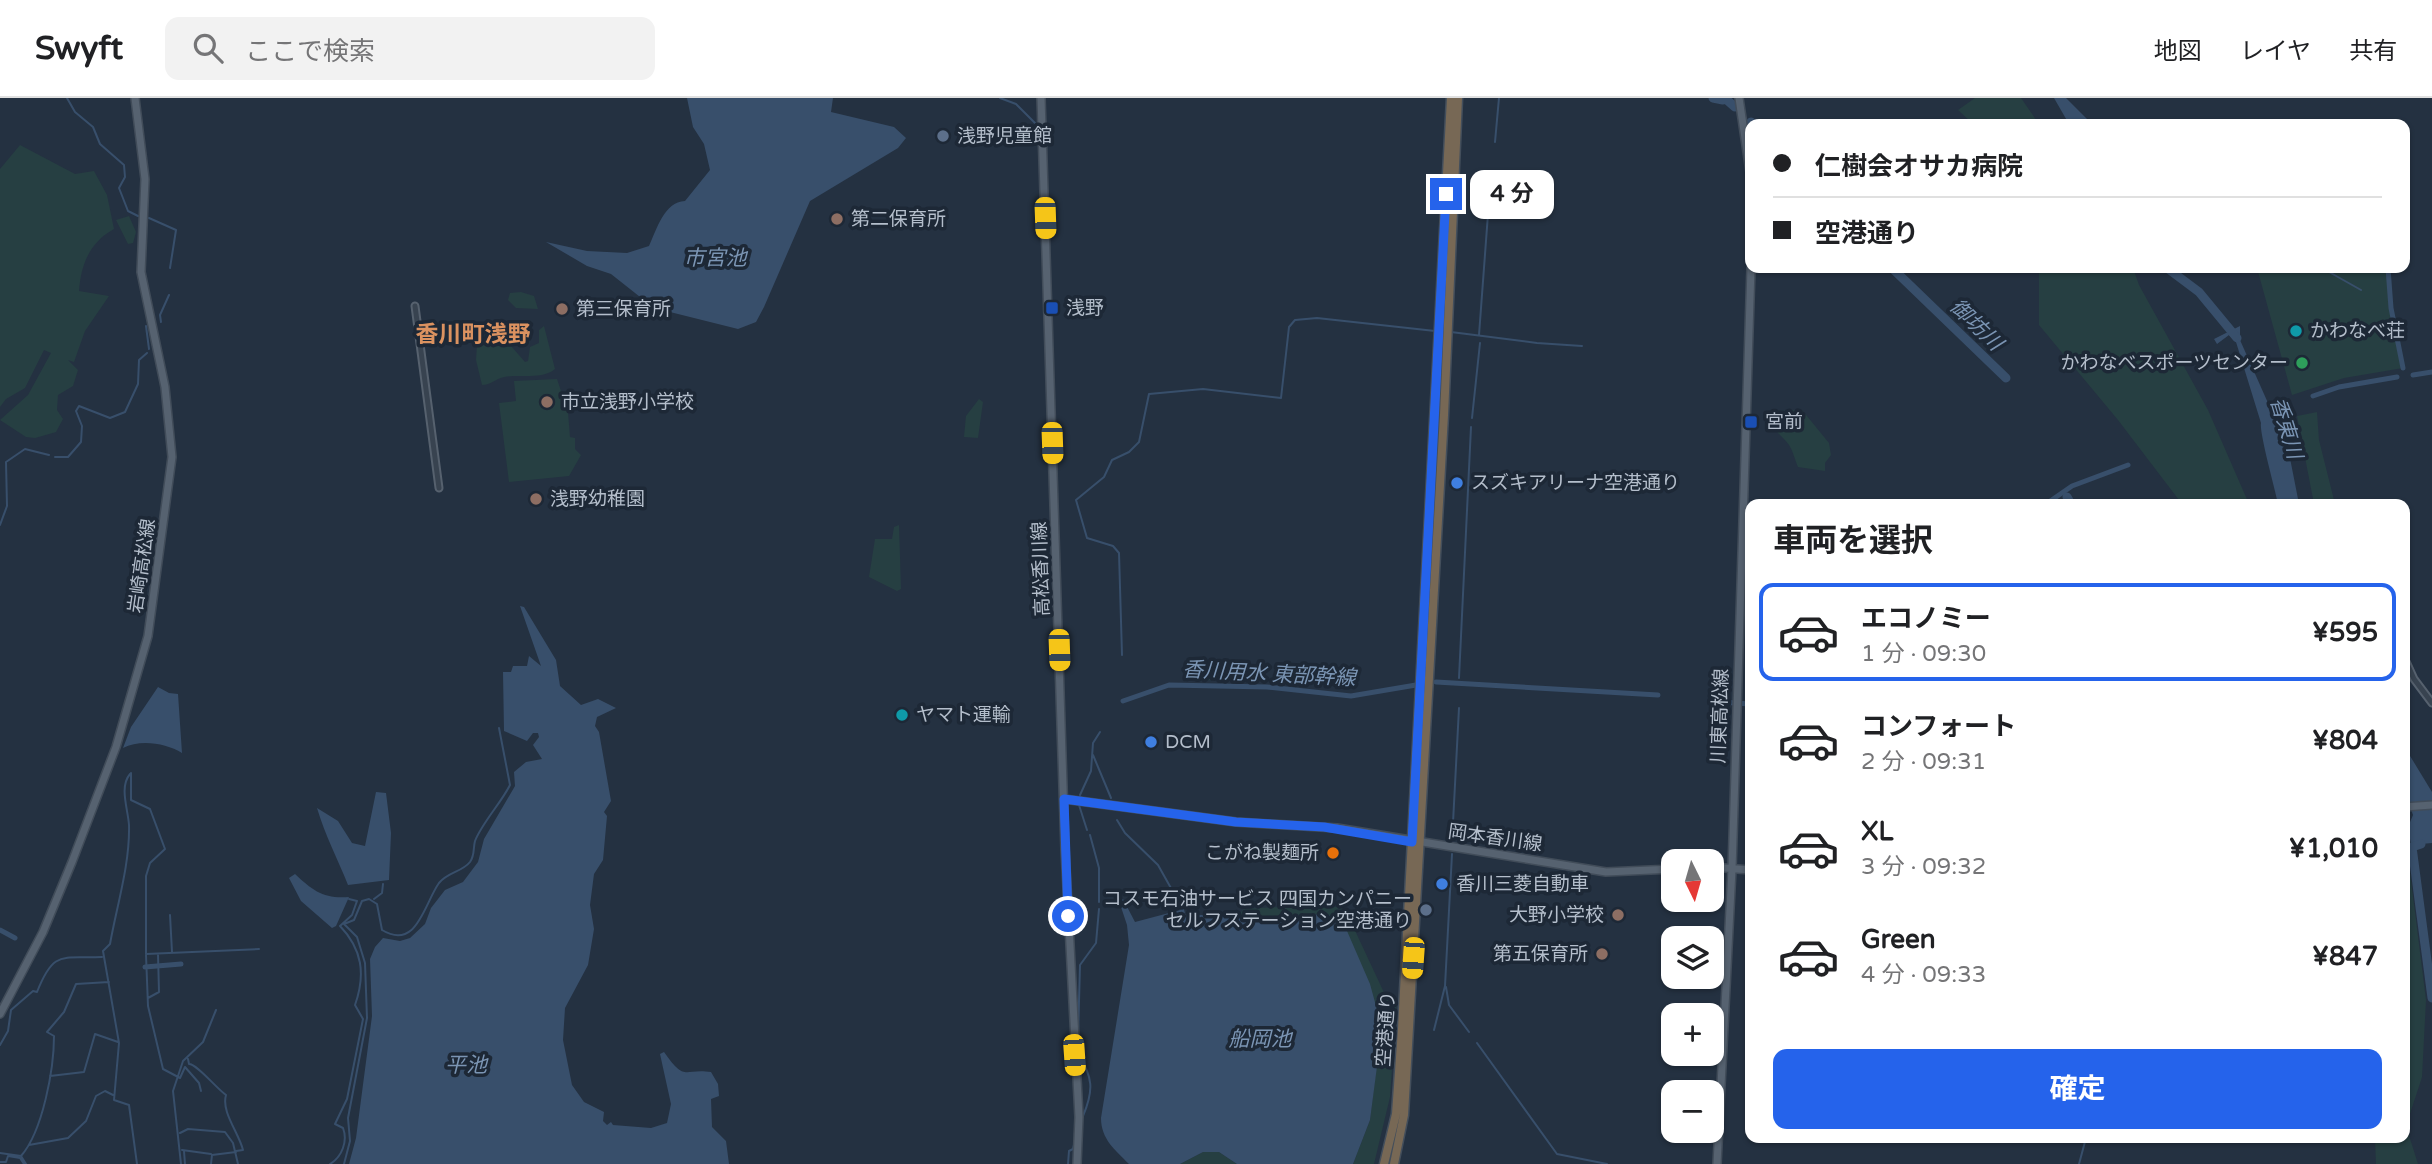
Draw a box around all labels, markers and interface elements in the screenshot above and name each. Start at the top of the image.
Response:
search box [165,17,655,80]
text: Swyft [35,29,123,68]
icon: search [189,29,227,67]
text: ここで検索 [245,36,375,67]
text: 地図 [2154,37,2202,66]
text: レイヤ [2240,37,2311,66]
text: 共有 [2349,37,2397,66]
place label: 浅野児童館 [957,125,1052,147]
marker: 浅野児童館 [935,128,951,144]
text: 仁樹会オサカ病院 [1815,151,2023,182]
callout: 4 分 [1470,170,1554,218]
route end [1430,178,1462,210]
text: 4 分 [1490,180,1534,208]
car [1034,197,1057,239]
place label: 第二保育所 [851,208,946,230]
marker: 第二保育所 [829,211,845,227]
text: 空港通り [1815,218,1919,249]
water label: 市宮池 [684,246,748,271]
water label: 御坊川 [1945,294,2009,357]
place label: 浅野 [1066,297,1104,319]
place label: 第三保育所 [576,298,671,320]
marker: 浅野 [1044,300,1060,316]
marker: 第三保育所 [554,301,570,317]
place label: かわなべ荘 [2310,320,2405,342]
district label: 香川町浅野 [416,321,531,349]
marker: かわなべ荘 [2288,323,2304,339]
place label: かわなべスポーツセンター [2060,352,2288,374]
marker: かわなべスポーツセンター [2294,355,2310,371]
place label: 市立浅野小学校 [561,391,694,413]
marker: 市立浅野小学校 [539,394,555,410]
water label: 香東川 [2265,394,2308,464]
place label: 宮前 [1765,411,1803,433]
marker: 宮前 [1743,414,1759,430]
car [1041,422,1064,464]
place label: スズキアリーナ空港通り [1471,472,1680,494]
marker: スズキアリーナ空港通り [1449,475,1465,491]
place label: 浅野幼稚園 [550,488,645,510]
marker: 浅野幼稚園 [528,491,544,507]
street label: 岩崎高松線 [124,517,160,615]
street label: 高松香川線 [1028,521,1054,617]
text: 車両を選択 [1773,522,1933,560]
icon: car [1777,601,1840,664]
text: エコノミー [1861,603,1991,634]
text: ¥595 [2312,617,2378,648]
car [1048,629,1071,671]
text: 1 分 · 09:30 [1861,640,1986,668]
water label: 香川用水 東部幹線 [1182,657,1359,691]
street label: 川東高松線 [1707,668,1733,764]
place label: ヤマト運輸 [916,704,1011,726]
marker: ヤマト運輸 [894,707,910,723]
icon: car [1777,709,1840,772]
text: コンフォート [1861,711,2016,742]
text: ¥804 [2312,725,2378,756]
place label: DCM [1165,731,1211,753]
marker: DCM [1143,734,1159,750]
text: 2 分 · 09:31 [1861,748,1986,776]
text: XL [1861,816,1893,847]
icon: car [1777,817,1840,880]
street label: 岡本香川線 [1446,820,1544,856]
text: ¥1,010 [2289,833,2378,864]
place label: こがね製麺所 [1205,842,1319,864]
marker: こがね製麺所 [1325,845,1341,861]
north arrow [1661,849,1724,912]
map controls [1661,849,1724,1143]
text: 3 分 · 09:32 [1861,853,1986,881]
place label: 香川三菱自動車 [1456,873,1589,895]
marker: 香川三菱自動車 [1434,876,1450,892]
place label: コスモ石油サービス 四国カンパニー セルフステーション空港通り [1103,888,1412,932]
route start [1052,900,1084,932]
marker: コスモ石油サービス 四国カンパニー セルフステーション空港通り [1418,902,1434,918]
place label: 大野小学校 [1509,904,1604,926]
marker: 大野小学校 [1610,907,1626,923]
text: Green [1861,924,1936,955]
icon: car [1777,925,1840,988]
button: layers [1661,926,1724,989]
car [1402,936,1425,980]
text: ¥847 [2312,941,2378,972]
place label: 第五保育所 [1493,943,1588,965]
marker: 第五保育所 [1594,946,1610,962]
text: 4 分 · 09:33 [1861,961,1986,989]
street label: 空港通り [1372,990,1400,1068]
button: + [1661,1003,1724,1066]
water label: 船岡池 [1229,1027,1293,1052]
car [1063,1033,1086,1077]
button: 確定 [1773,1049,2382,1129]
water label: 平池 [445,1053,489,1078]
button: − [1661,1080,1724,1143]

